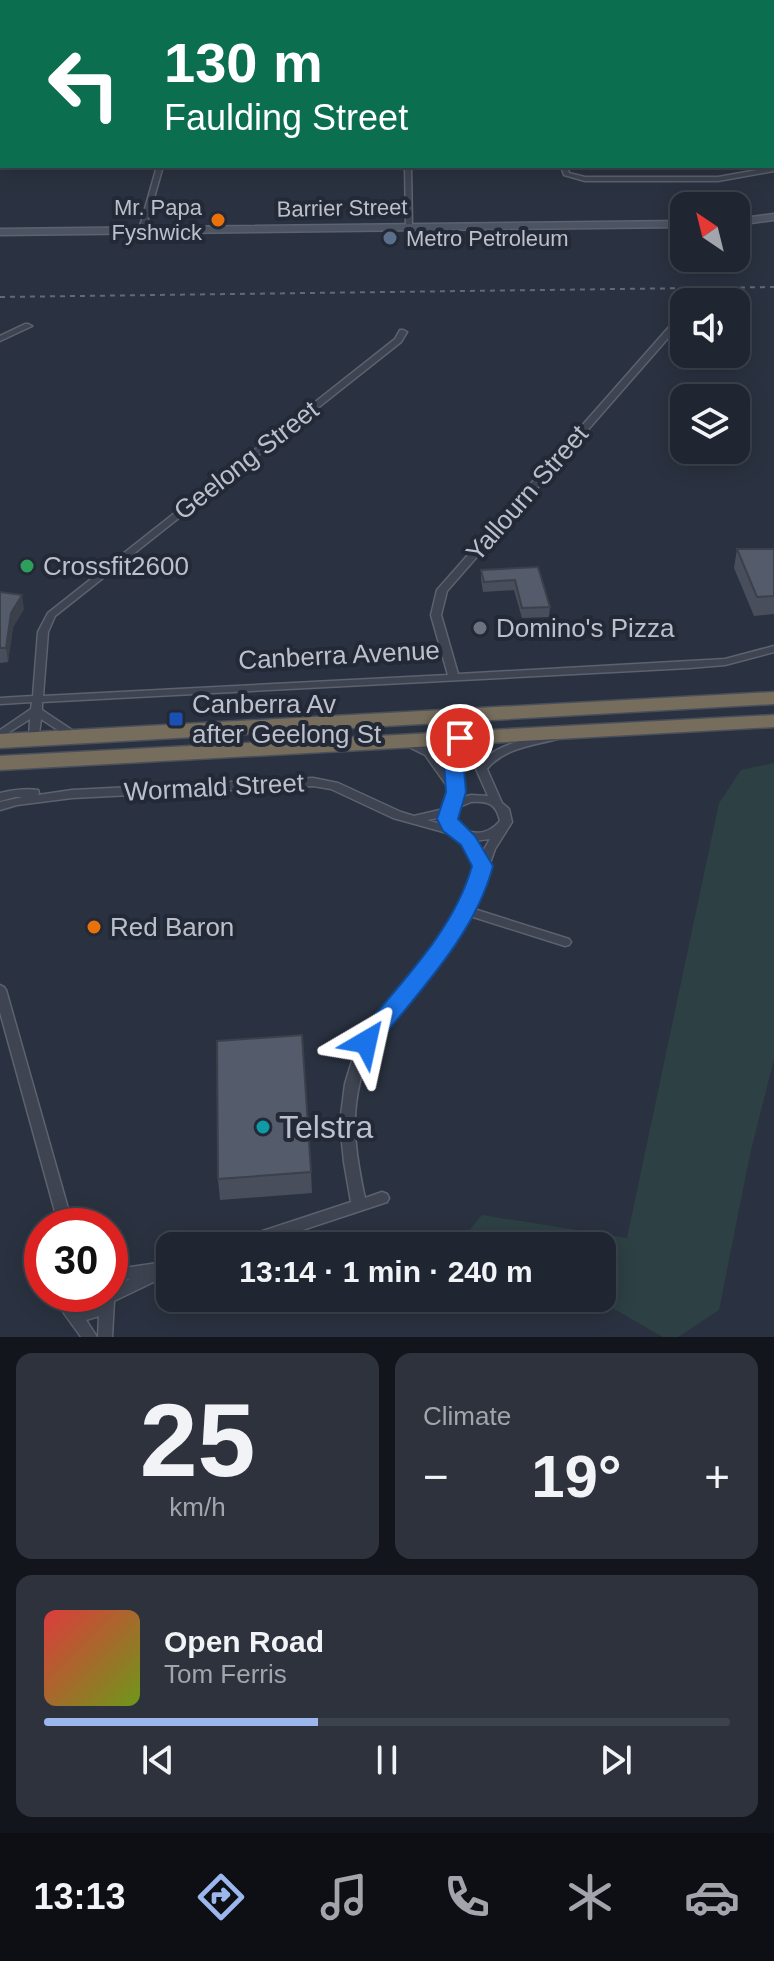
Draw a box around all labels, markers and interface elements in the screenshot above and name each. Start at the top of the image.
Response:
text: 130 m [164,31,323,94]
icon: left [32,32,136,136]
text: Faulding Street [164,97,408,138]
north arrow [670,192,750,272]
map controls [670,192,750,464]
street label: Barrier Street [276,194,408,222]
place label: Mr. Papa Fyshwick [112,195,203,245]
marker: Mr. Papa Fyshwick [209,211,227,229]
place label: Metro Petroleum [406,226,569,251]
marker: Metro Petroleum [381,229,399,247]
button: sound [670,288,750,368]
button: layers [670,384,750,464]
street label: Geelong Street [168,394,325,526]
street label: Yallourn Street [460,418,595,567]
place label: Crossfit2600 [43,551,189,581]
marker: Crossfit2600 [18,557,36,575]
place label: Domino's Pizza [496,613,675,643]
marker: Domino's Pizza [471,619,489,637]
street label: Canberra Avenue [237,635,441,675]
place label: Canberra Av after Geelong St [192,689,382,749]
pin [426,704,494,772]
marker: Canberra Av after Geelong St [167,710,185,728]
icon: arrive [438,716,482,760]
street label: Wormald Street [123,767,306,807]
place label: Red Baron [110,912,234,942]
marker: Red Baron [85,918,103,936]
position arrow [324,1000,408,1084]
place label: Telstra [279,1109,373,1145]
marker: Telstra [254,1118,272,1136]
speed limit sign: 30 [24,1208,128,1312]
text: 13:14 · 1 min · 240 m [239,1255,533,1288]
text: 25 [140,1382,255,1498]
text: Climate [423,1401,511,1431]
text: 19° [531,1443,622,1510]
text: − [423,1452,449,1501]
text: + [704,1452,730,1501]
text: km/h [169,1492,226,1522]
text: Open Road [164,1625,324,1658]
text: Tom Ferris [164,1659,287,1689]
icon: previous [136,1738,180,1782]
icon: pause [365,1738,409,1782]
icon: next [594,1738,638,1782]
icon: directions [193,1869,249,1925]
icon: music [316,1869,372,1925]
icon: phone [439,1869,495,1925]
icon: climate [562,1869,618,1925]
icon: car [684,1869,740,1925]
text: 13:13 [33,1876,126,1917]

